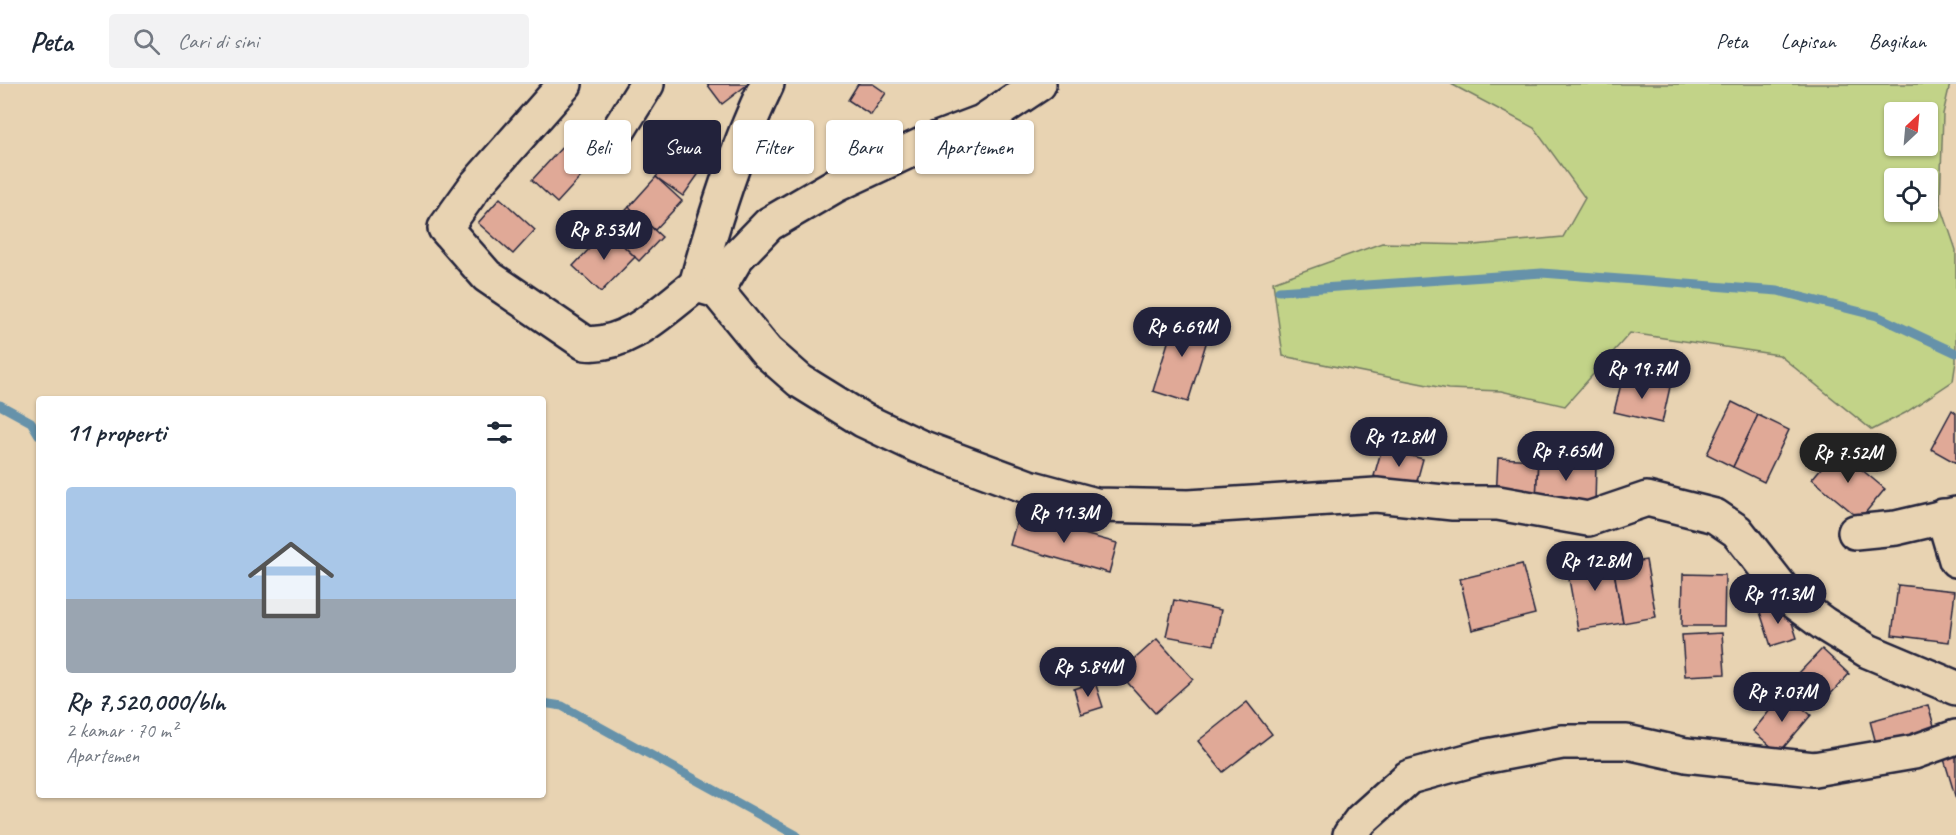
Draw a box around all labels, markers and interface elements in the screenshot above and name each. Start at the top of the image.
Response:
search box [109,14,529,68]
text: Peta [30,24,73,59]
icon: search [130,25,163,58]
text: Cari di sini [178,27,259,55]
text: Peta [1716,28,1748,54]
text: Lapisan [1781,28,1836,54]
text: Bagikan [1869,28,1926,54]
north arrow [1884,102,1938,156]
map controls [1884,102,1938,222]
chip: Beli [564,120,631,174]
chip: Sewa [643,120,721,174]
chip: Filter [733,120,814,174]
chip: Baru [826,120,903,174]
chip: Apartemen [915,120,1034,174]
button: locate [1884,168,1938,222]
pin: Rp 8.53M [542,210,666,261]
text: Rp 8.53M [570,217,638,242]
pin: Rp 6.69M [1120,307,1244,358]
text: Rp 6.69M [1147,314,1217,339]
pin: Rp 19.7M [1580,349,1704,400]
text: Rp 19.7M [1608,356,1676,381]
text: 11 properti [66,416,166,449]
icon: filters [483,416,516,449]
pin: Rp 12.8M [1337,417,1461,468]
text: Rp 12.8M [1364,424,1434,449]
pin: Rp 7.65M [1504,431,1628,482]
pin: Rp 7.52M [1786,433,1910,484]
text: Rp 7.65M [1531,438,1601,463]
text: Rp 7.52M [1814,440,1882,465]
pin: Rp 11.3M [1002,493,1126,544]
text: Rp 11.3M [1029,500,1099,525]
icon: home [237,526,345,634]
pin: Rp 12.8M [1533,541,1657,592]
text: Rp 12.8M [1560,548,1630,573]
pin: Rp 11.3M [1716,574,1840,625]
text: Rp 11.3M [1743,581,1813,606]
pin: Rp 5.84M [1026,647,1150,698]
text: Rp 5.84M [1054,654,1122,679]
pin: Rp 7.07M [1720,672,1844,723]
text: Rp 7.07M [1747,679,1817,704]
text: Rp 7,520,000/bln [66,685,225,718]
text: 2 kamar · 70 m² [66,718,177,743]
text: Apartemen [66,743,139,768]

